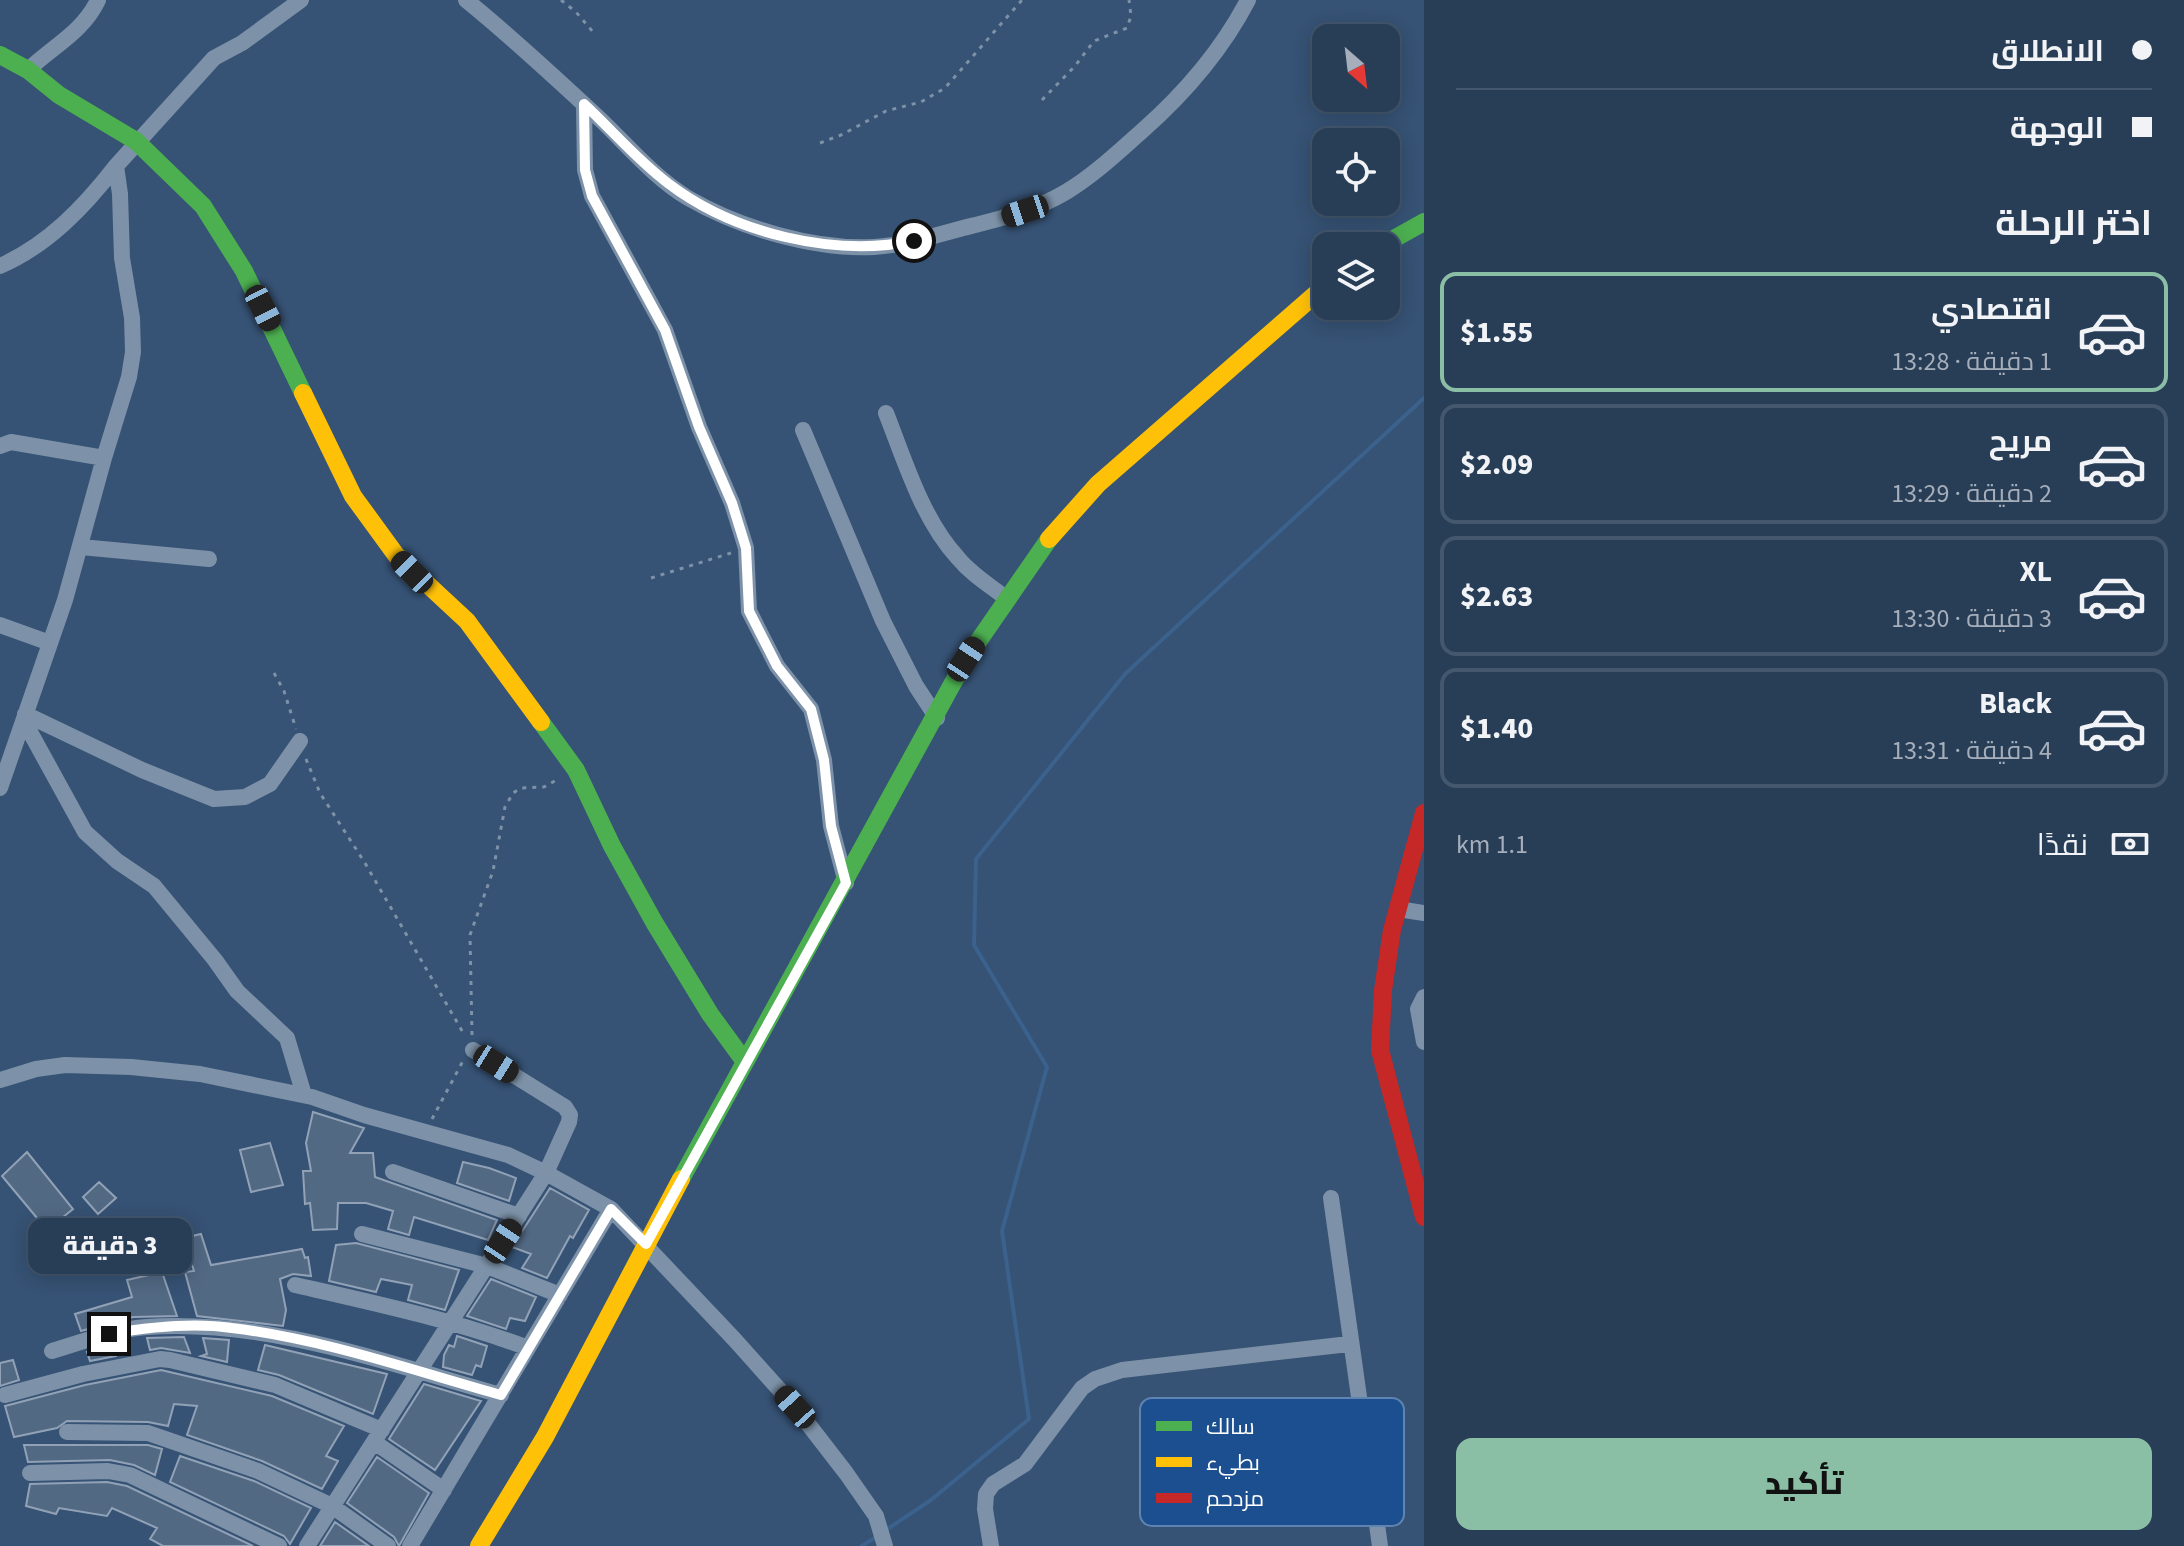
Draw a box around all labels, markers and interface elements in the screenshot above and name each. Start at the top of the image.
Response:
north arrow [1312,24,1400,112]
map controls [1312,24,1400,320]
text: الانطلاق [1991,30,2104,73]
text: الوجهة [2010,107,2104,150]
button: locate [1312,128,1400,216]
car [998,192,1052,230]
text: اختر الرحلة [1995,198,2152,249]
route start [896,223,932,259]
button: layers [1312,232,1400,320]
car [241,281,285,335]
text: اقتصادي [1931,288,2052,331]
icon: car [2076,296,2148,368]
text: $1.55 [1460,311,1533,354]
text: 1 دقيقة · 13:28 [1891,343,2052,380]
text: مريح [1989,420,2052,463]
icon: car [2076,428,2148,500]
text: $2.09 [1460,443,1533,486]
text: 2 دقيقة · 13:29 [1891,475,2052,512]
car [387,547,437,597]
text: XL [2019,550,2052,593]
icon: car [2076,560,2148,632]
text: $2.63 [1460,575,1533,618]
text: 3 دقيقة · 13:30 [1891,600,2052,637]
car [943,632,989,686]
text: Black [1979,682,2052,725]
icon: car [2076,692,2148,764]
text: $1.40 [1460,707,1533,750]
text: 4 دقيقة · 13:31 [1891,732,2052,769]
icon: cash [2108,822,2152,866]
text: نقدًا [2037,824,2088,867]
text: 1.1 km [1456,826,1528,863]
car [469,1041,523,1087]
car [480,1214,526,1268]
callout: 3 دقيقة [27,1218,191,1274]
text: 3 دقيقة [63,1227,157,1264]
route end [91,1316,127,1352]
car [770,1381,820,1433]
legend [1140,1398,1404,1526]
text: سالك [1206,1411,1255,1443]
button: تأكيد [1456,1438,2152,1530]
text: بطيء [1206,1447,1260,1479]
text: مزدحم [1206,1483,1264,1515]

